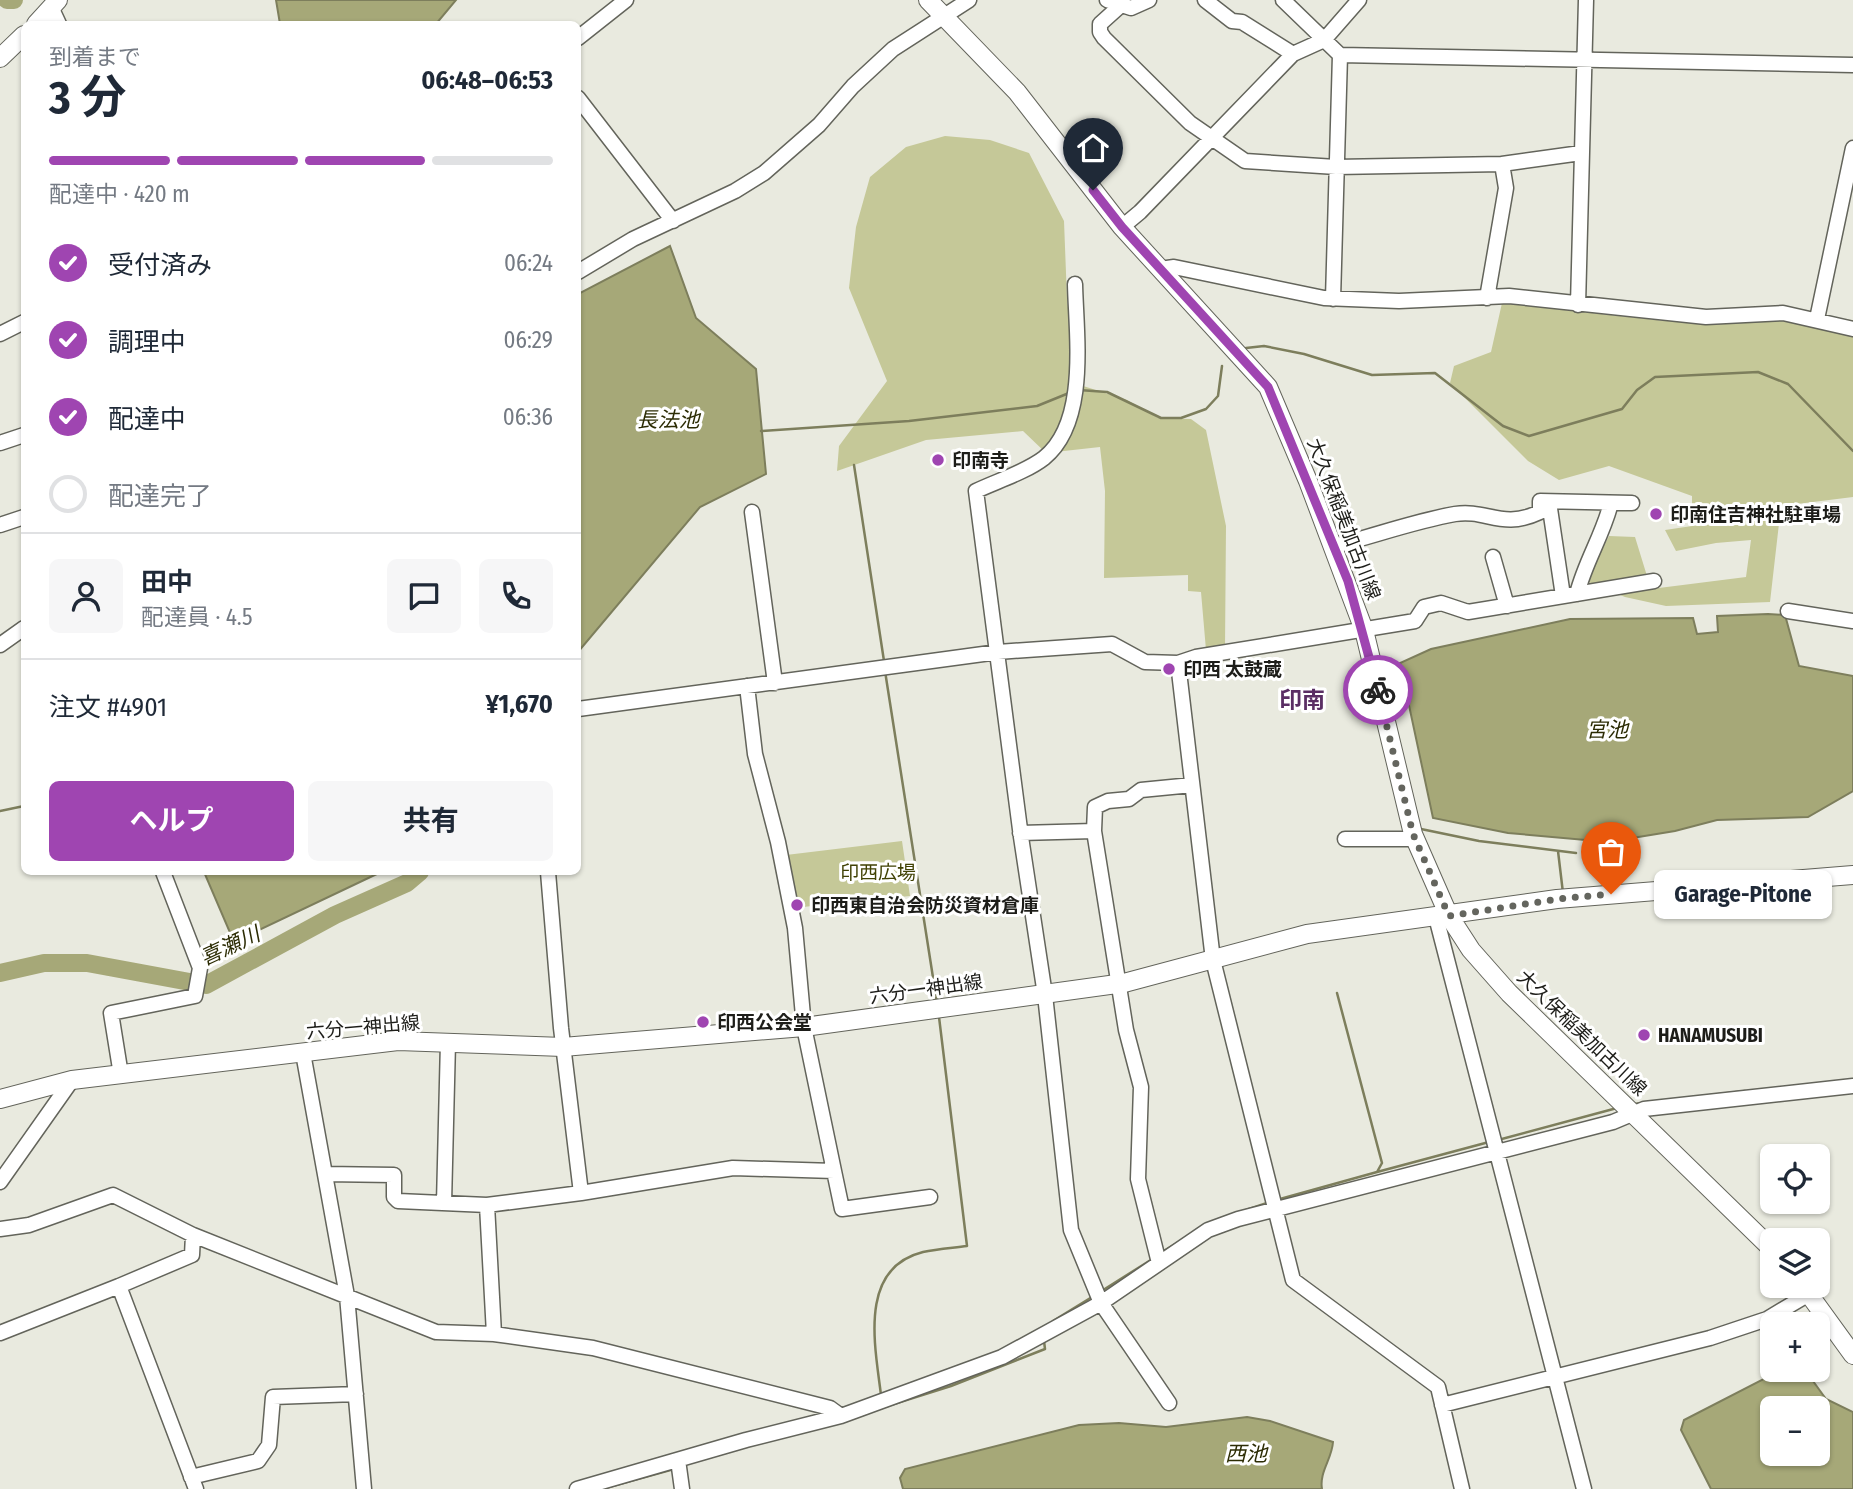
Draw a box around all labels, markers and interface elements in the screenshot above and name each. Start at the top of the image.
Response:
text: 到着まで [49,43,141,71]
text: 06:48–06:53 [421,65,553,96]
text: 3 分 [49,70,126,125]
pin [1063,118,1123,190]
icon: home [1074,129,1112,167]
text: 配達中 · 420 m [49,180,190,208]
icon: check [49,244,87,282]
text: 06:24 [504,249,553,277]
text: 受付済み [108,250,212,281]
icon: check [49,321,87,359]
text: 06:29 [504,326,553,354]
text: 調理中 [108,327,186,358]
icon: check [49,398,87,436]
text: 06:36 [503,403,553,431]
text: 配達中 [108,404,186,435]
water label: 長法池 [637,407,701,433]
street label: 大久保稲美加古川線 [1303,435,1385,603]
place label: 印南寺 [952,449,1009,472]
marker: 印南寺 [930,452,946,468]
text: 配達完了 [108,481,212,512]
place label: 印南住吉神社駐車場 [1670,503,1841,526]
marker: 印南住吉神社駐車場 [1648,506,1664,522]
button: person [49,559,123,633]
button: chat [387,559,461,633]
button: phone [479,559,553,633]
text: 田中 [141,567,193,598]
text: 配達員 · 4.5 [141,603,252,631]
courier [1343,655,1413,725]
place label: 印西 太鼓蔵 [1183,658,1282,681]
marker: 印西 太鼓蔵 [1161,661,1177,677]
icon: bike [1359,671,1397,709]
district label: 印南 [1279,686,1325,714]
text: ¥1,670 [486,689,553,720]
text: 注文 #4901 [49,692,167,723]
water label: 宮池 [1586,717,1630,743]
button: ヘルプ [49,781,294,861]
button: 共有 [308,781,553,861]
pin [1581,822,1641,894]
icon: bag [1592,833,1630,871]
park label: 印西広場 [840,861,916,884]
callout: Garage-Pitone [1653,870,1831,918]
text: Garage-Pitone [1674,880,1812,908]
place label: 印西東自治会防災資材倉庫 [811,894,1039,917]
marker: 印西東自治会防災資材倉庫 [789,897,805,913]
water label: 喜瀬川 [196,920,266,971]
street label: 大久保稲美加古川線 [1513,965,1651,1101]
street label: 六分一神出線 [868,970,984,1008]
street label: 六分一神出線 [305,1011,421,1043]
place label: 印西公会堂 [717,1011,812,1034]
marker: 印西公会堂 [695,1014,711,1030]
place label: HANAMUSUBI [1658,1024,1763,1047]
marker: HANAMUSUBI [1636,1027,1652,1043]
map controls [1760,1144,1830,1466]
button: locate [1760,1144,1830,1214]
button: layers [1760,1228,1830,1298]
button: + [1760,1312,1830,1382]
button: − [1760,1396,1830,1466]
water label: 西池 [1225,1441,1269,1467]

